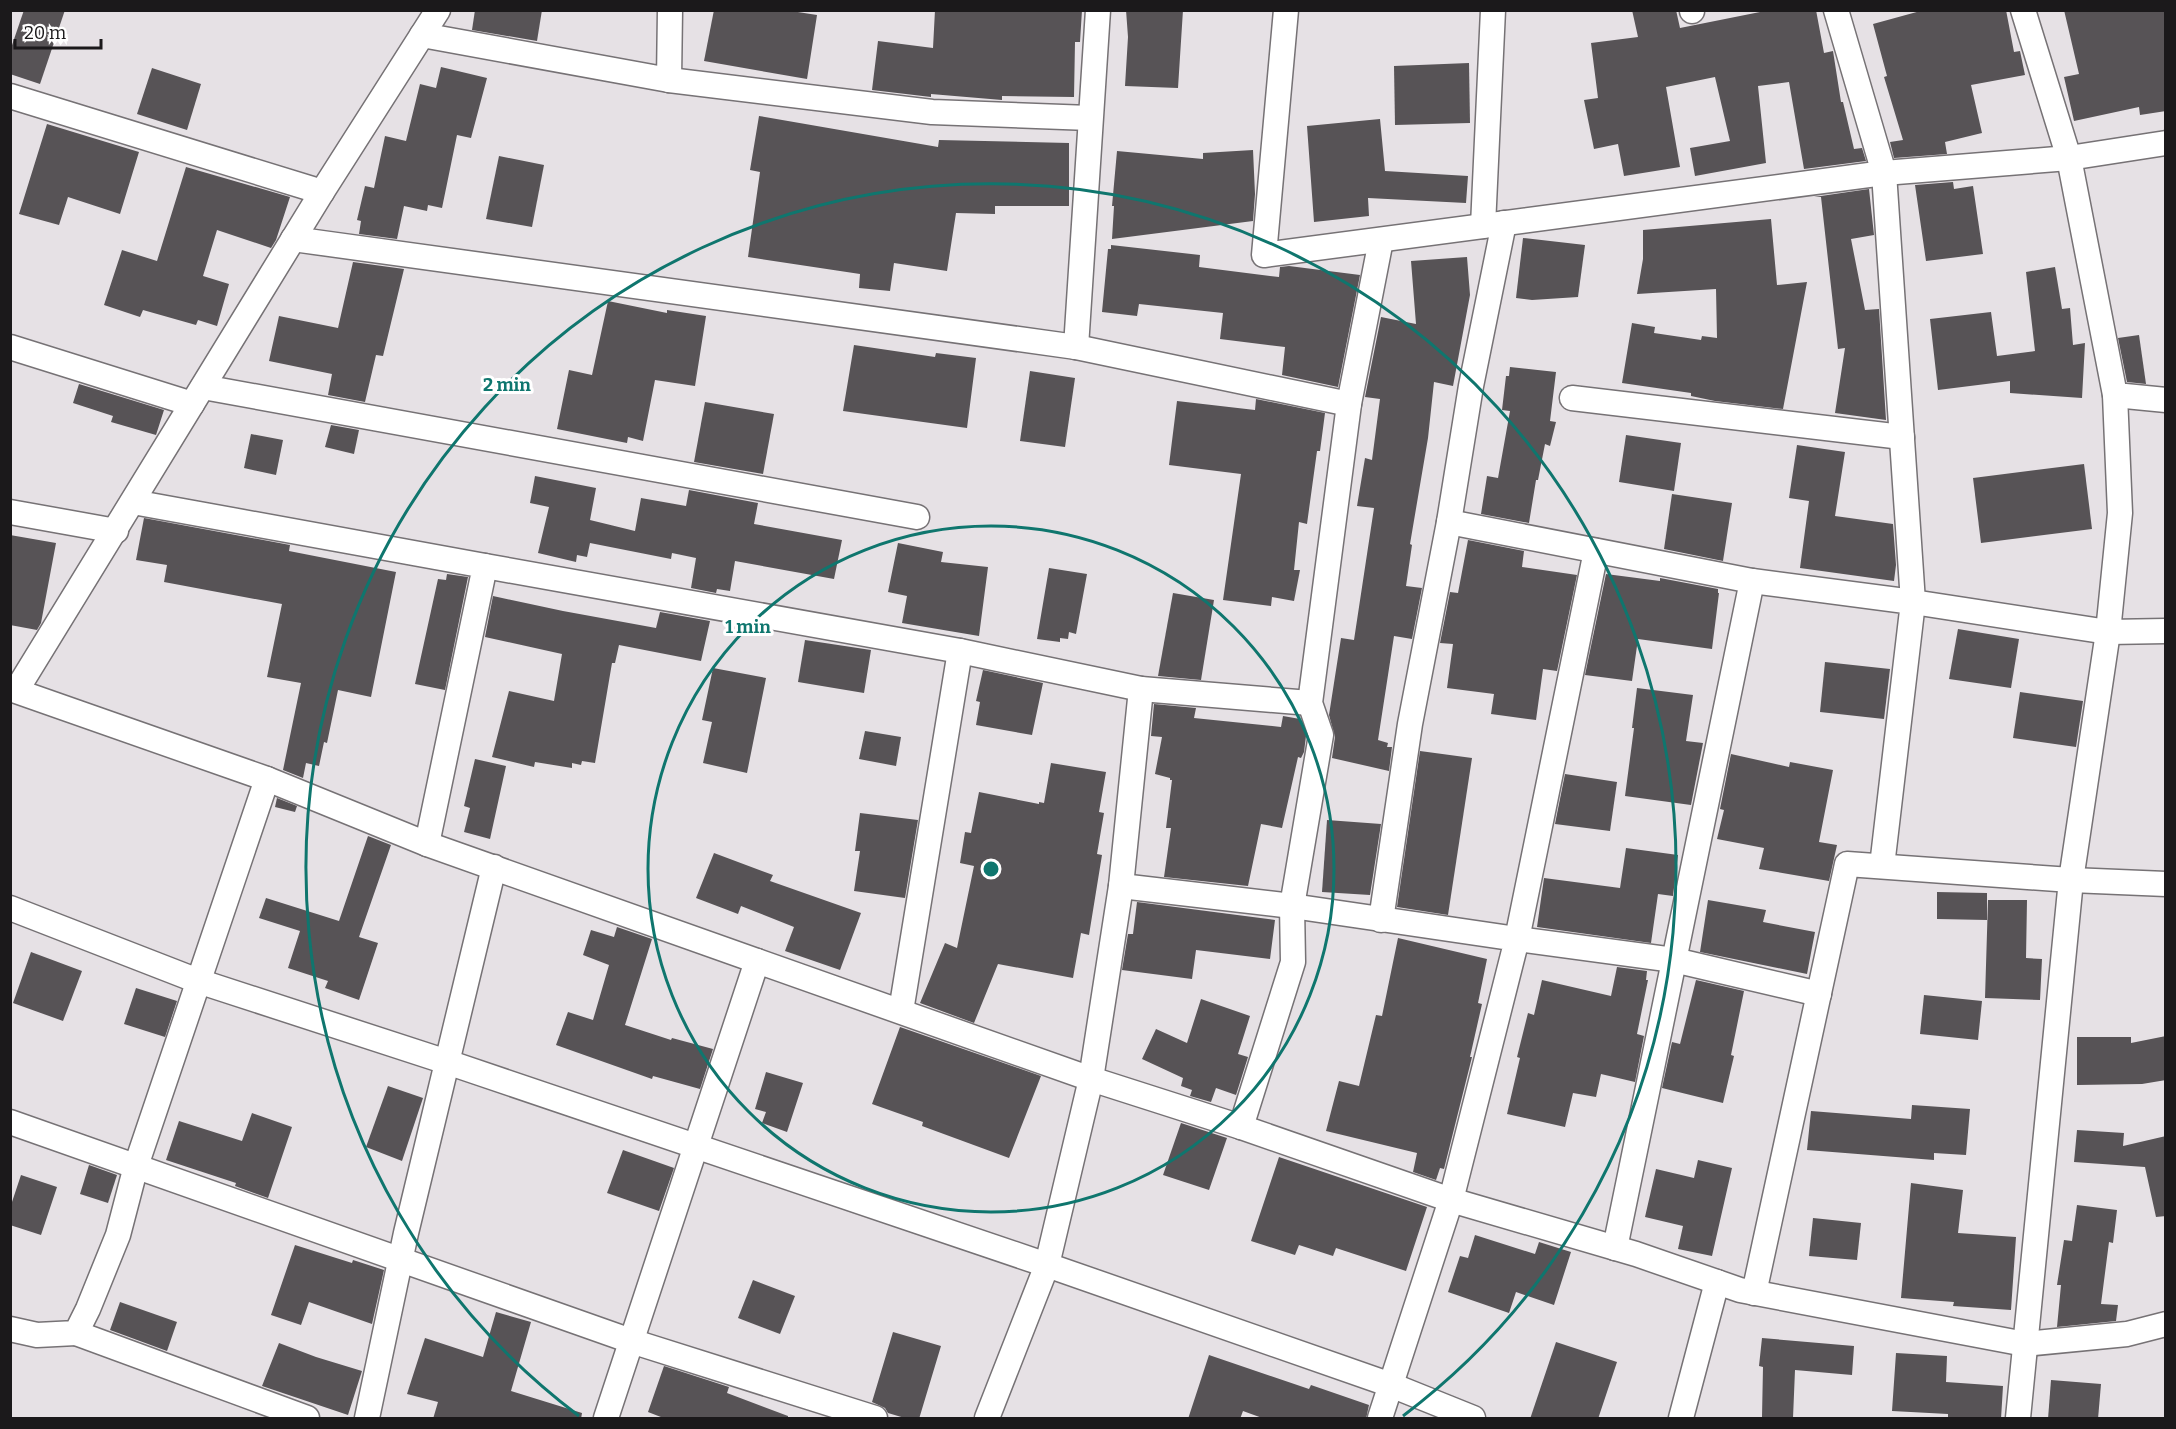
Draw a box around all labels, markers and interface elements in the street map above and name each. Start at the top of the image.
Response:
scale bar [15,12,100,50]
text: 20 m [24,22,66,44]
text: 2 min [483,374,531,396]
text: 1 min [725,616,771,638]
centre of rings [981,859,1001,879]

